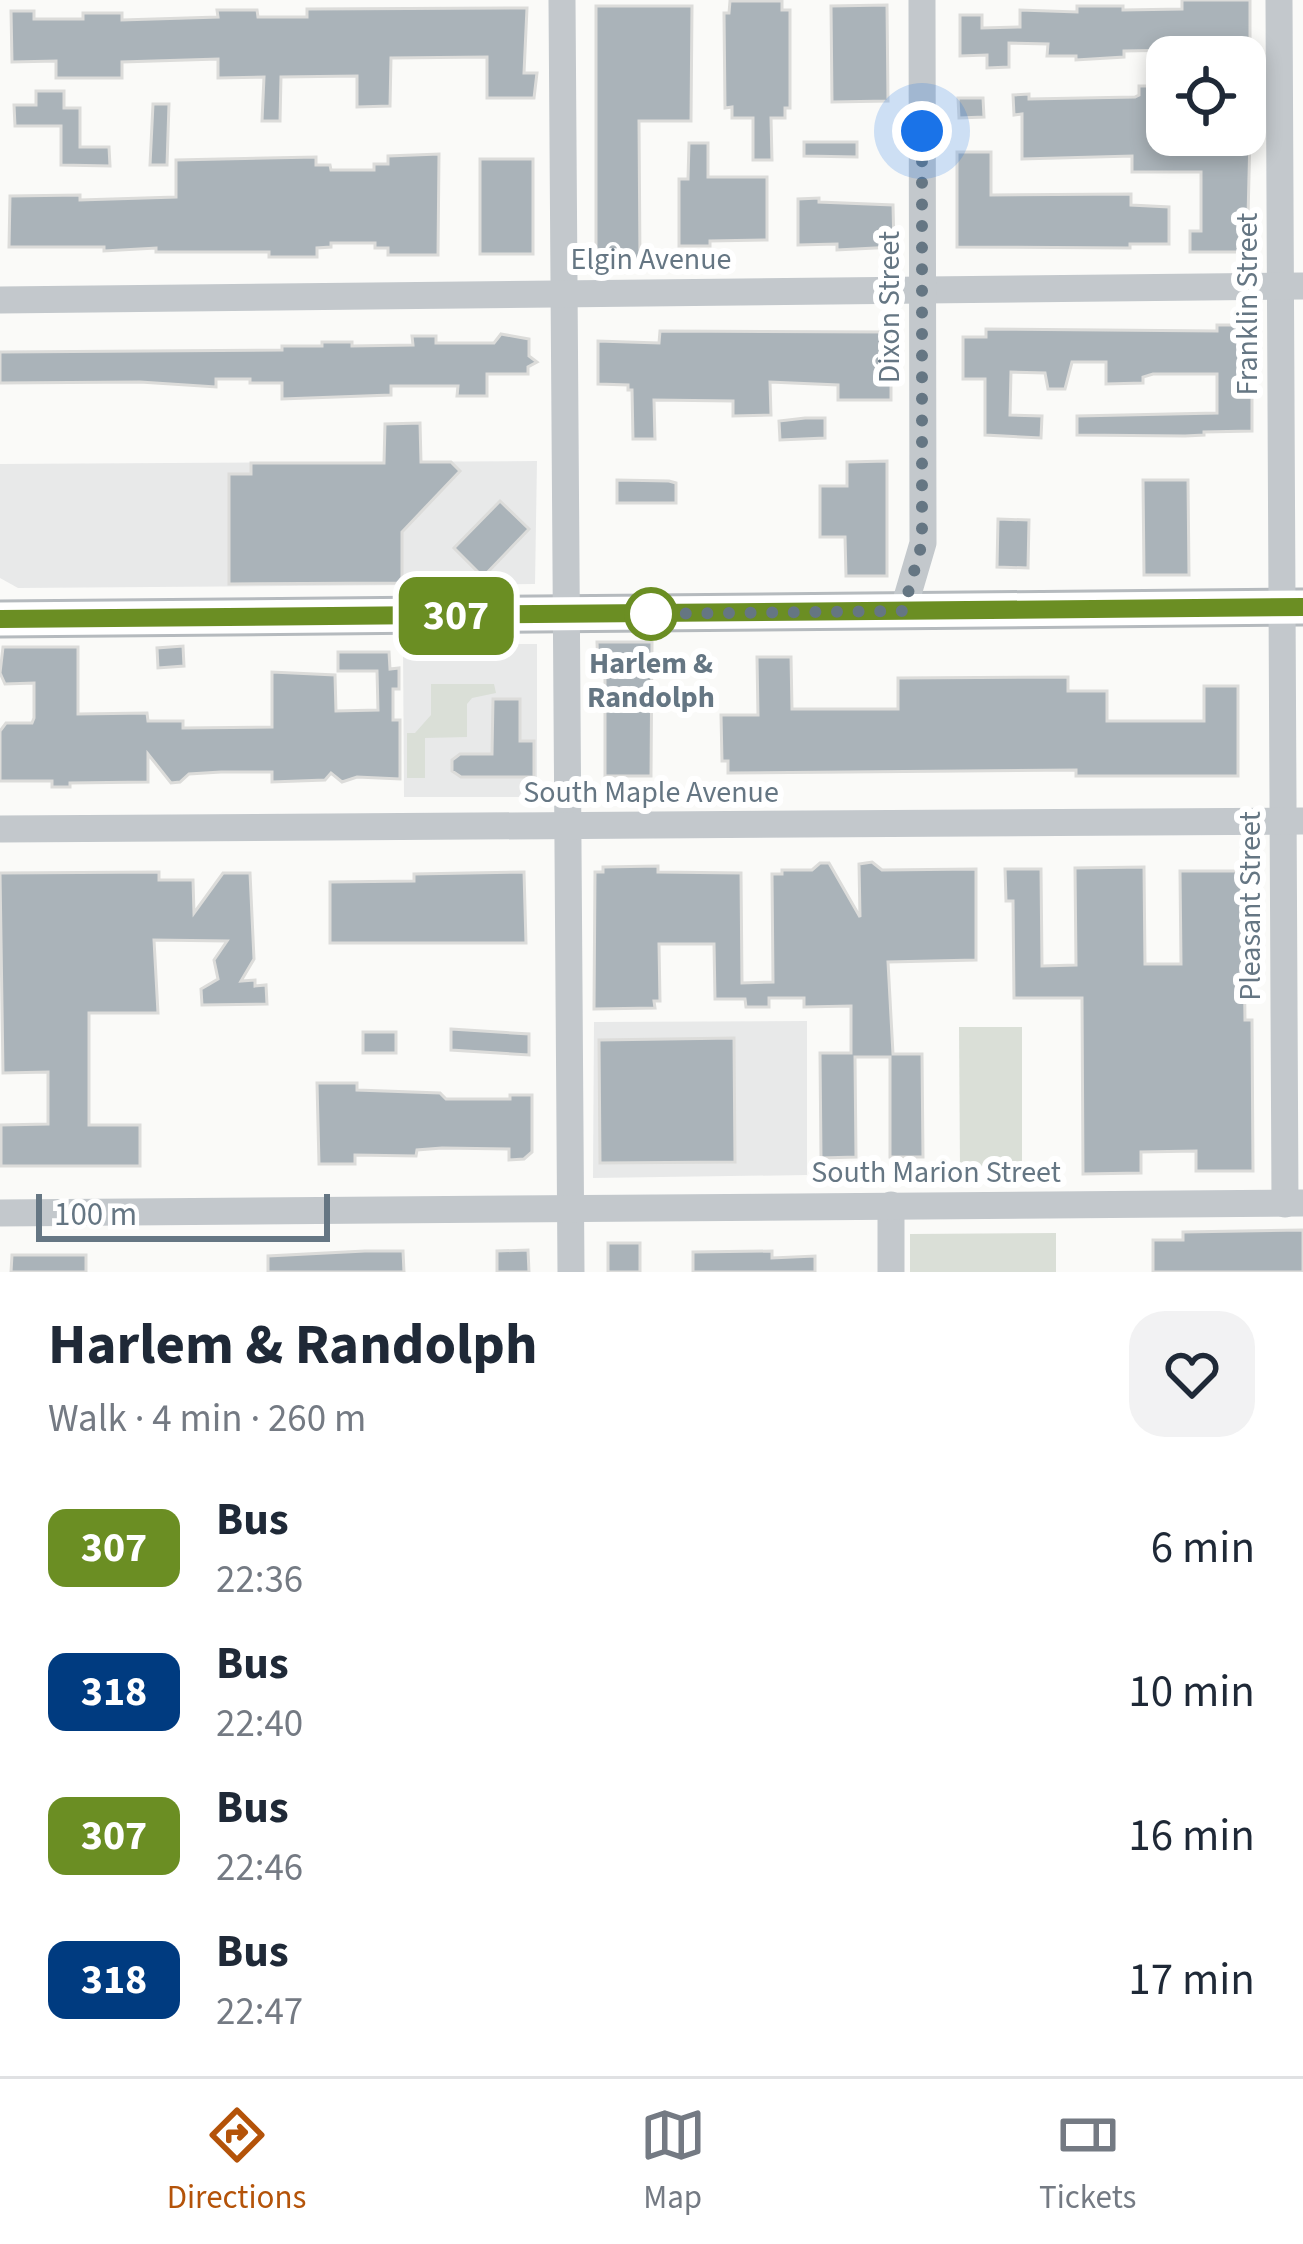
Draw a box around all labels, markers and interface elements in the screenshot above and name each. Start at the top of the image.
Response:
map controls [1146,36,1266,156]
button: locate [1146,36,1266,156]
your location [892,101,952,161]
street label: Franklin Street [1226,213,1269,395]
street label: Dixon Street [868,231,911,383]
street label: Elgin Avenue [571,238,731,281]
line badge: 307 [387,577,525,655]
text: 307 [423,586,489,646]
marker: Harlem & Randolph [626,589,676,639]
place label: Harlem & Randolph [587,642,715,719]
street label: South Maple Avenue [523,771,779,814]
street label: Pleasant Street [1229,811,1272,1001]
street label: South Marion Street [811,1151,1061,1194]
scale bar [36,1188,330,1241]
text: 100 m [54,1191,137,1238]
text: Harlem & Randolph [48,1305,538,1386]
button: heart [1129,1311,1255,1437]
text: Walk · 4 min · 260 m [48,1391,366,1447]
text: Bus [216,1488,289,1552]
text: 6 min [1151,1516,1255,1580]
text: 307 [81,1518,147,1578]
text: 22:36 [216,1552,303,1608]
text: Bus [216,1632,289,1696]
text: 10 min [1128,1660,1255,1724]
text: 318 [81,1662,147,1722]
text: 22:40 [216,1696,303,1752]
text: Bus [216,1776,289,1840]
text: 16 min [1128,1804,1255,1868]
text: 307 [81,1806,147,1866]
text: 22:46 [216,1840,303,1896]
text: Bus [216,1920,289,1984]
text: 17 min [1128,1948,1255,2012]
text: 318 [81,1950,147,2010]
text: 22:47 [216,1984,303,2040]
tab: Directions [167,2102,306,2221]
tab: Map [640,2102,706,2221]
tab: Tickets [1039,2102,1136,2221]

